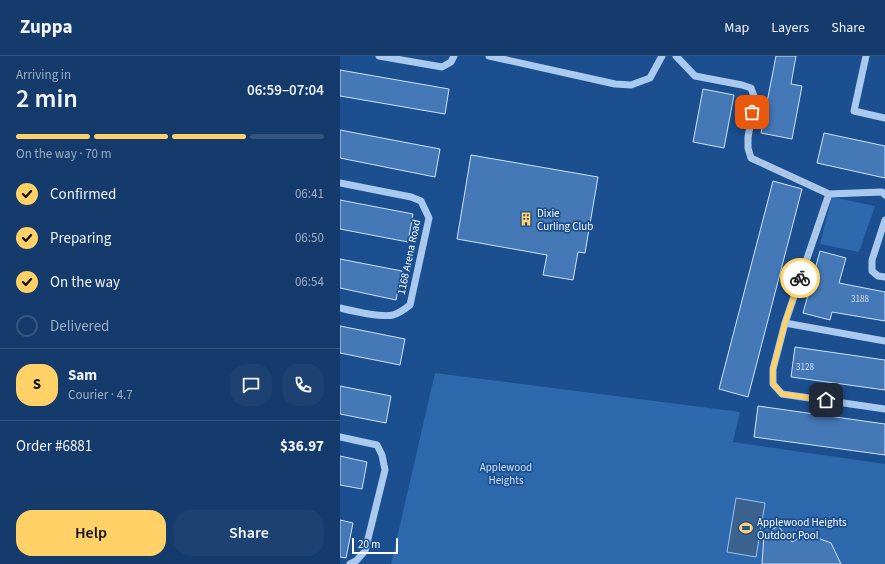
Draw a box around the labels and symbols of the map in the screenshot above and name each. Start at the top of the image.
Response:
pin [735,95,769,129]
place label: Dixie Curling Club [537,206,593,234]
building icon: Dixie Curling Club [518,211,534,227]
street label: 1168 Arena Road [394,218,424,296]
courier [780,258,820,298]
house number: 3188 [851,293,869,306]
house number: 3128 [796,361,814,374]
pin [809,383,843,417]
park label: Applewood Heights [480,460,532,488]
place label: Applewood Heights Outdoor Pool [757,515,847,543]
sports icon: Applewood Heights Outdoor Pool [738,520,754,536]
scale bar [352,536,398,555]

